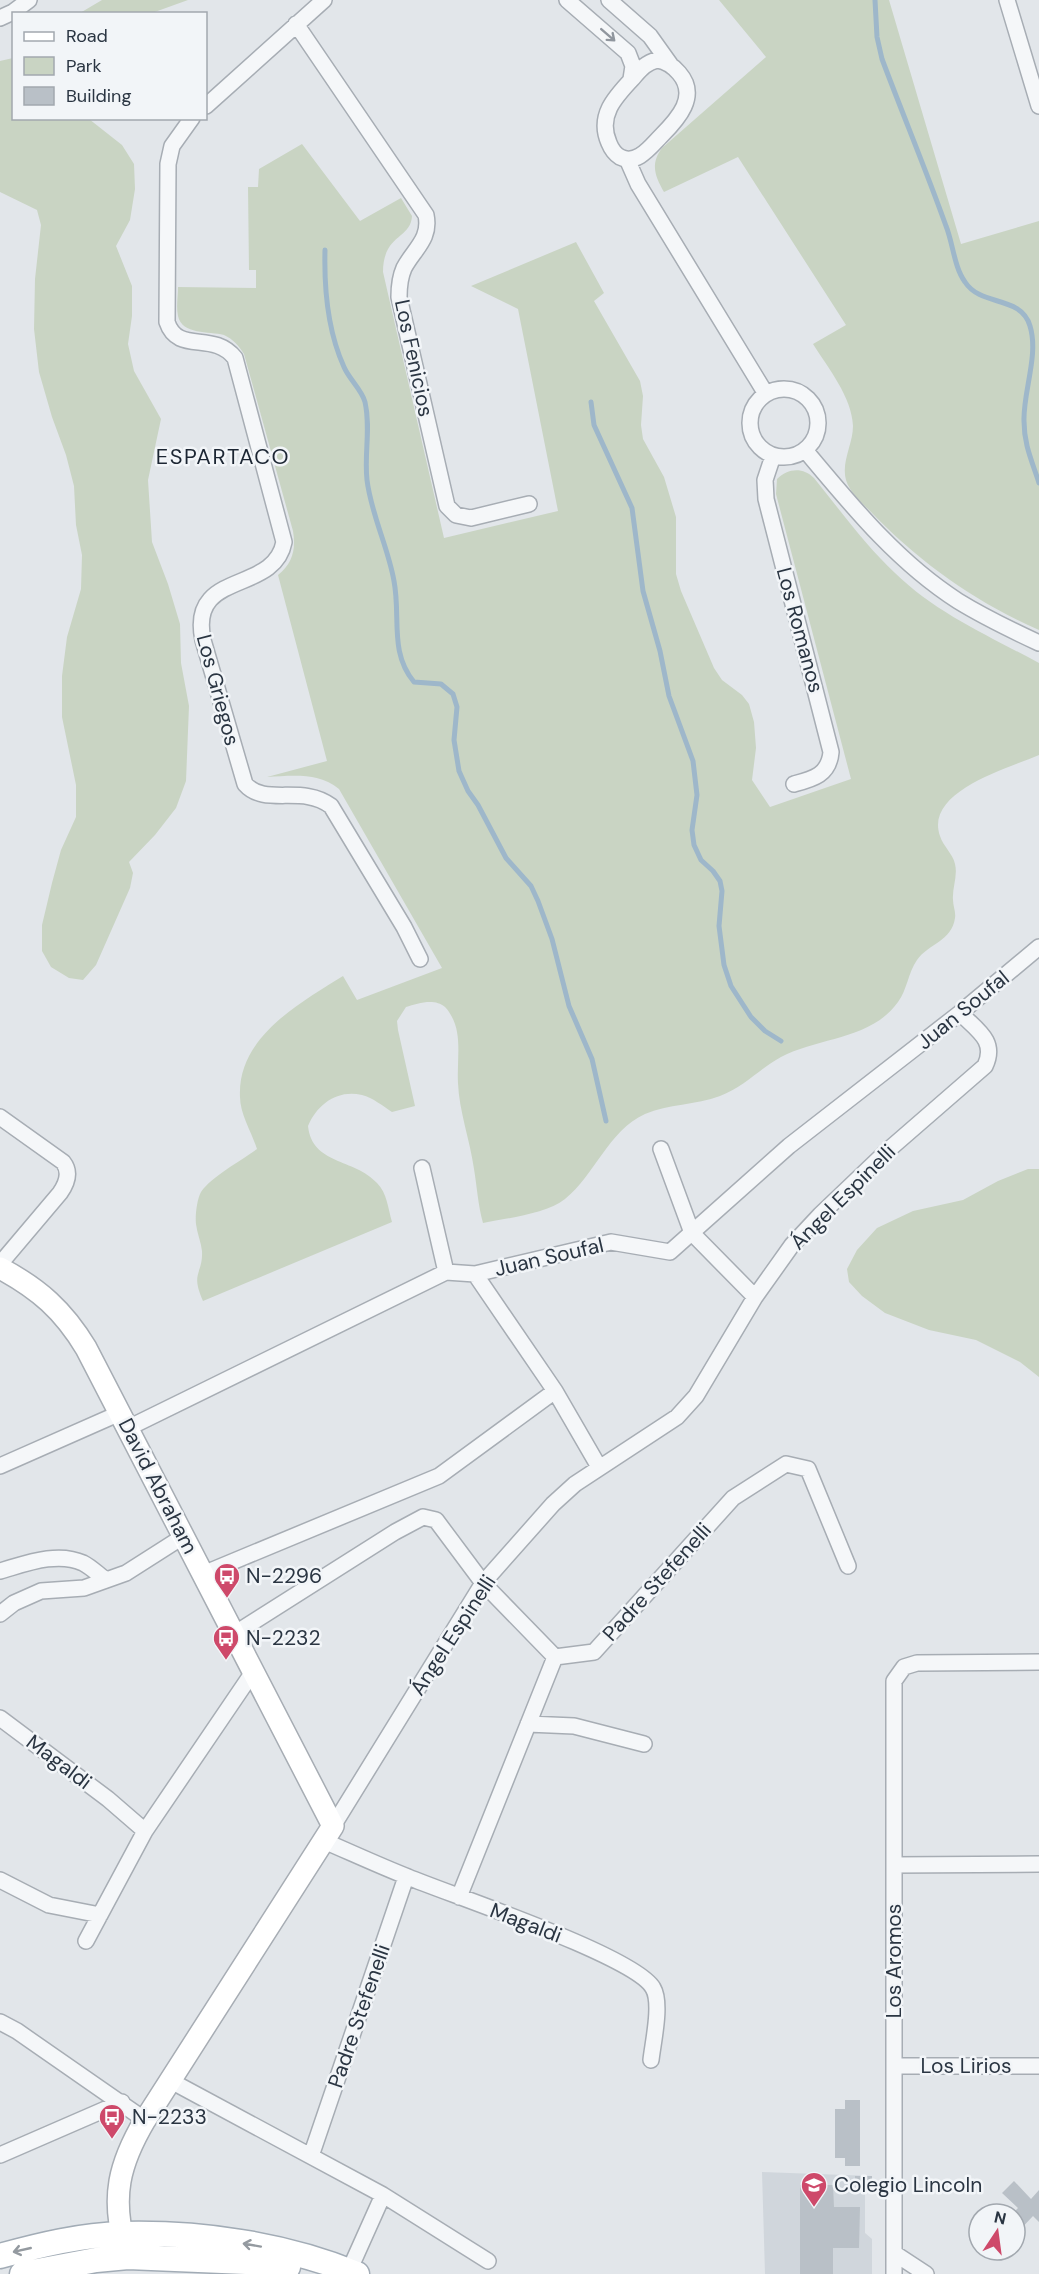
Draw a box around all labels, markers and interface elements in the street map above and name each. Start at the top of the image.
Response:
legend [12,12,207,120]
text: Road [66,24,108,48]
one-way arrow [600,28,615,42]
text: Park [66,54,102,78]
text: Building [66,84,131,108]
street label: Los Fenicios [388,297,440,419]
district label: ESPARTACO [156,442,290,471]
street label: Los Romanos [770,564,830,696]
street label: Los Griegos [190,631,246,749]
street label: Juan Soufal [911,964,1015,1056]
street label: Ángel Espinelli [784,1138,902,1256]
street label: Juan Soufal [492,1231,606,1283]
street label: David Abraham [112,1413,204,1559]
street label: Padre Stefenelli [596,1517,718,1647]
bus stop icon: N-2296 [212,1561,242,1599]
place label: N-2296 [246,1562,322,1590]
street label: Ángel Espinelli [404,1569,502,1701]
bus stop icon: N-2232 [211,1623,241,1661]
place label: N-2232 [246,1624,321,1652]
street label: Magaldi [21,1728,97,1796]
street label: Magaldi [486,1896,566,1950]
street label: Los Aromos [880,1904,908,2018]
street label: Padre Stefenelli [321,1940,397,2092]
street label: Los Lirios [920,2052,1012,2080]
bus stop icon: N-2233 [97,2102,127,2140]
place label: N-2233 [132,2103,207,2131]
school or university icon: Colegio Lincoln [799,2170,829,2208]
place label: Colegio Lincoln [834,2171,982,2199]
north arrow [967,2202,1027,2262]
text: N [992,2206,1008,2229]
one-way arrow [243,2239,262,2250]
one-way arrow [13,2245,32,2257]

